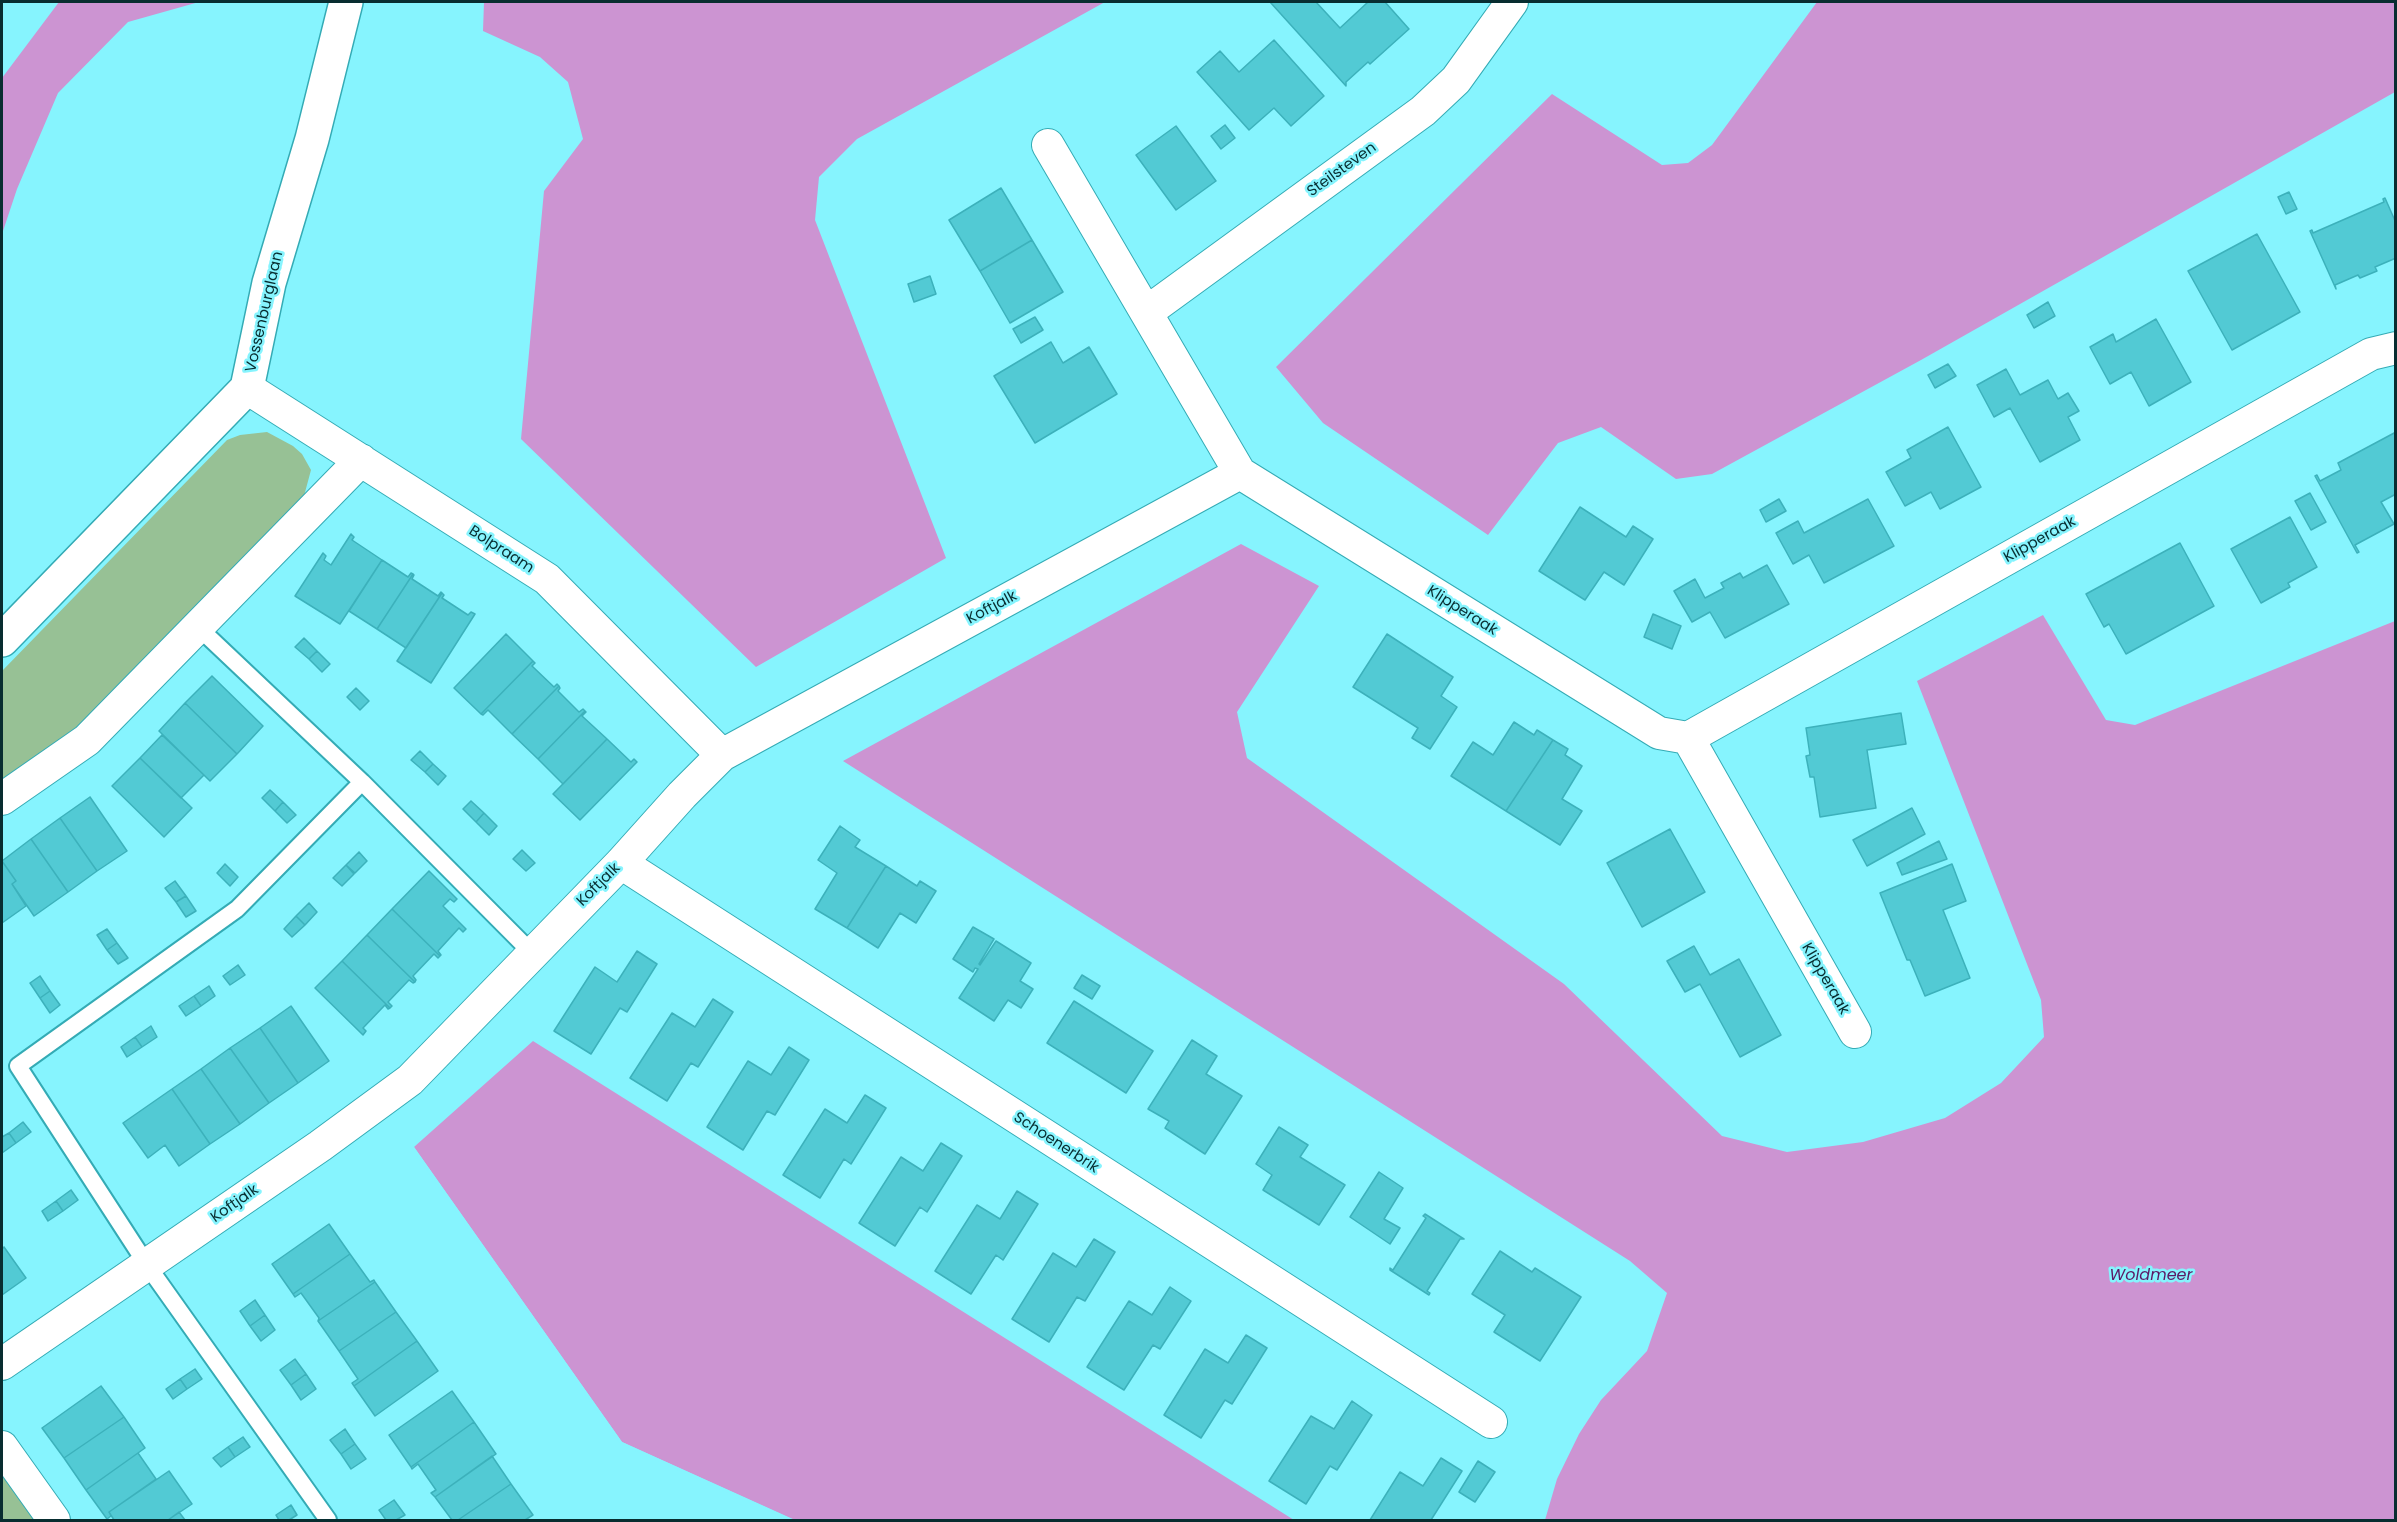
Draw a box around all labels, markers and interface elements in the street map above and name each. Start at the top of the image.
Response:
street label: Steilsteven [1304,139,1380,201]
street label: Vossenburglaan [242,250,288,374]
street label: Klipperaak [2001,513,2079,567]
street label: Bolpraam [465,522,537,578]
street label: Klipperaak [1424,582,1500,640]
street label: Koftjalk [964,587,1020,629]
street label: Koftjalk [573,859,625,911]
street label: Klipperaak [1797,940,1853,1018]
street label: Schoenerbrik [1010,1109,1102,1177]
street label: Koftjalk [208,1181,262,1227]
water label: Woldmeer [2110,1266,2192,1286]

